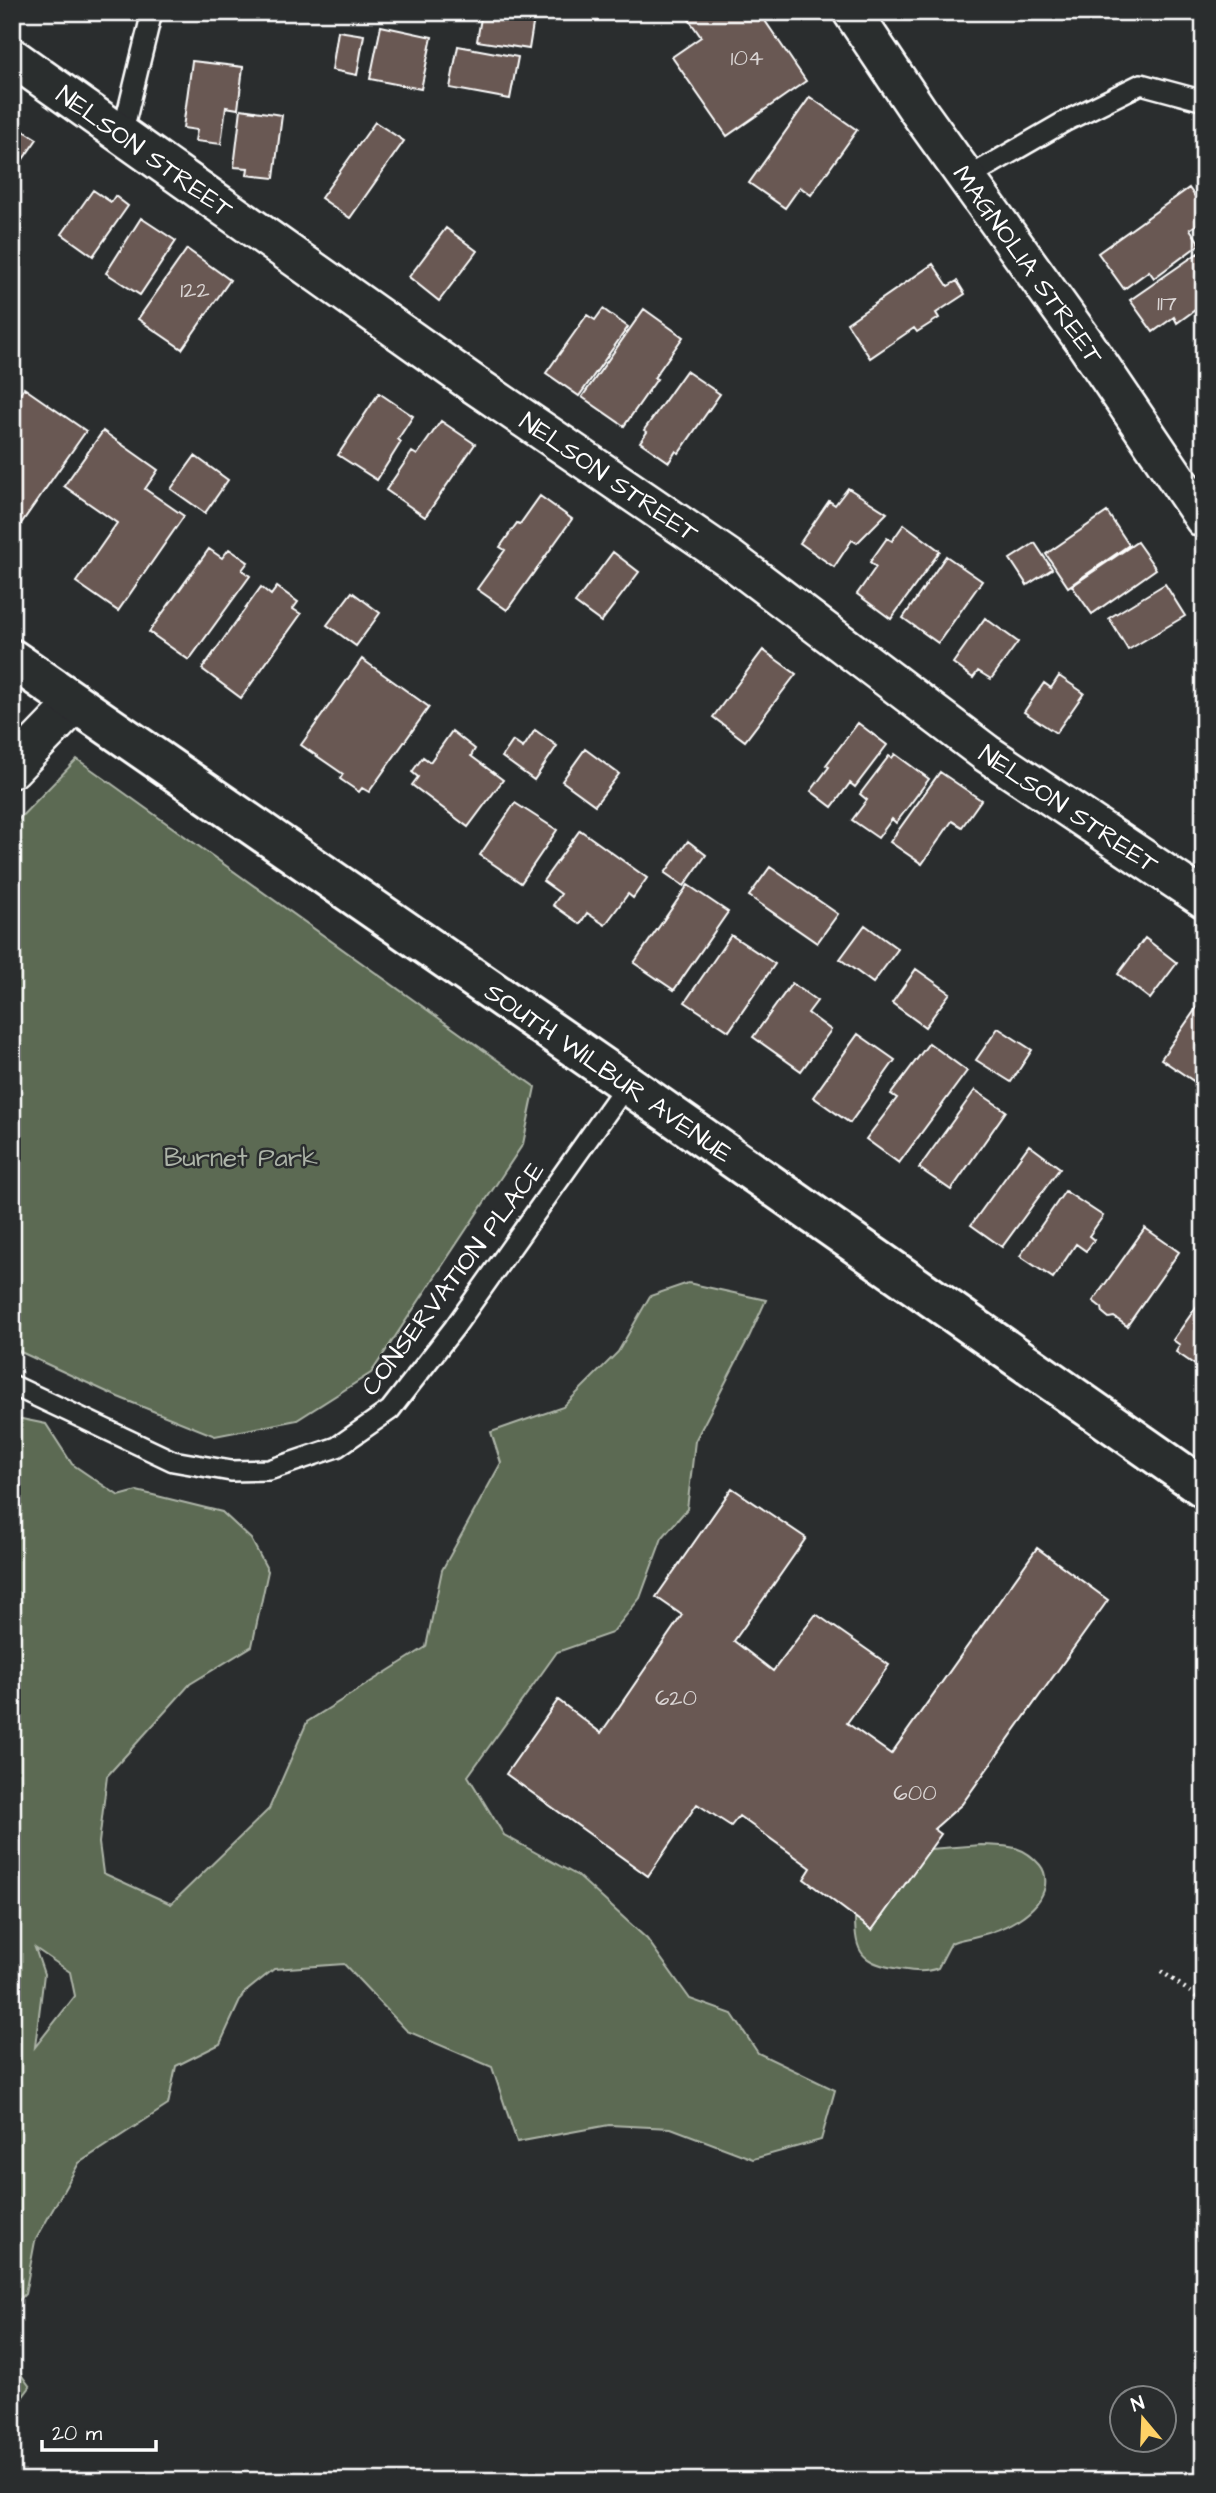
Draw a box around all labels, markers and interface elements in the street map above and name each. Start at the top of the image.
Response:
house number: 104 [730,42,764,74]
street label: NELSON STREET [49,77,241,228]
street label: MAGNOLIA STREET [944,158,1112,372]
house number: 122 [180,274,210,306]
house number: 117 [1157,287,1177,319]
street label: NELSON STREET [512,404,706,552]
street label: NELSON STREET [971,736,1166,883]
street label: SOUTH WILBUR AVENUE [477,974,740,1172]
park label: Burnet Park [164,1140,318,1176]
street label: CONSERVATION PLACE [353,1154,553,1403]
house number: 620 [655,1682,697,1714]
house number: 600 [893,1777,937,1809]
north arrow [1108,2384,1178,2454]
text: N [1128,2390,1148,2419]
scale bar [42,2409,156,2453]
text: 20 m [52,2419,103,2448]

